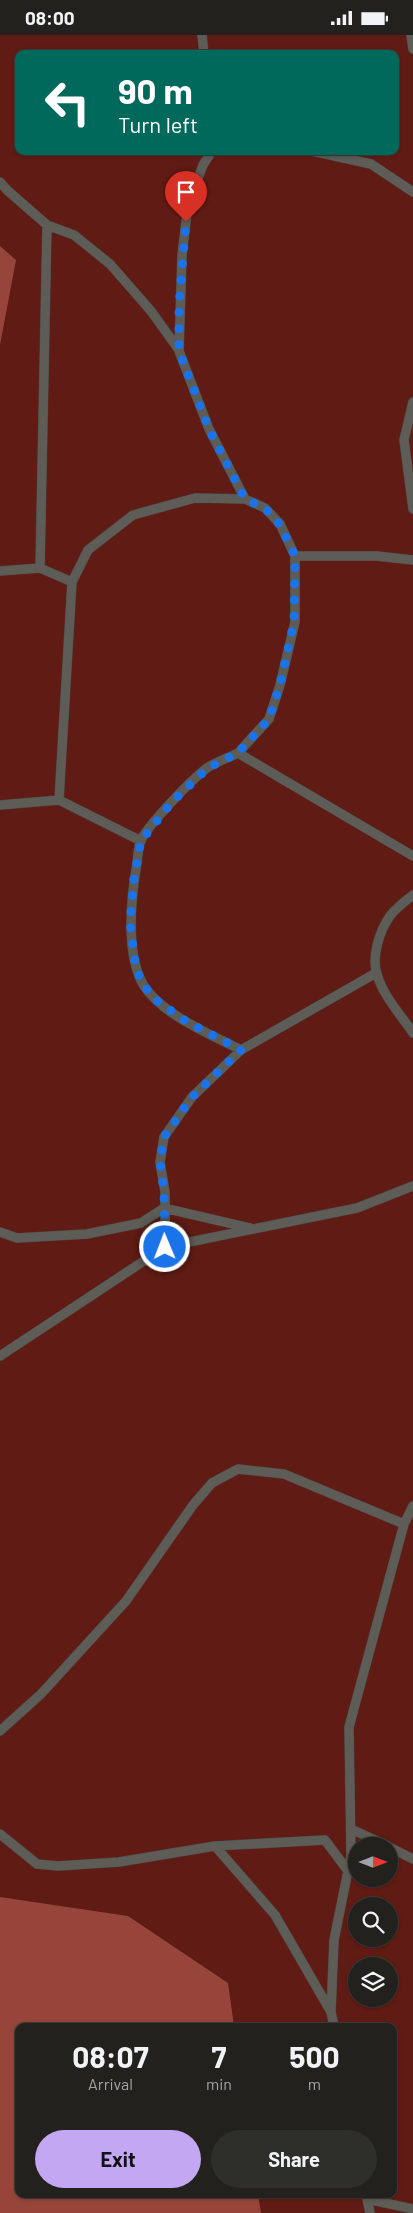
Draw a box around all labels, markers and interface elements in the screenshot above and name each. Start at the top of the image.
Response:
text: 08:00 [25,6,75,29]
text: 90 m [118,69,193,111]
icon: left [35,70,100,135]
text: Turn left [118,111,198,137]
pin [165,171,207,222]
icon: arrive [172,178,200,206]
position arrow [138,1220,190,1272]
north arrow [348,1837,398,1887]
map controls [348,1837,398,2007]
button: search [348,1897,398,1947]
button: layers [348,1957,398,2007]
text: 08:07 [72,2038,149,2074]
text: 7 [211,2038,226,2074]
text: 500 [289,2038,340,2074]
text: Arrival [88,2074,133,2093]
text: min [206,2074,232,2093]
text: m [308,2074,321,2093]
button: Exit [35,2130,201,2188]
button: Share [211,2130,377,2188]

